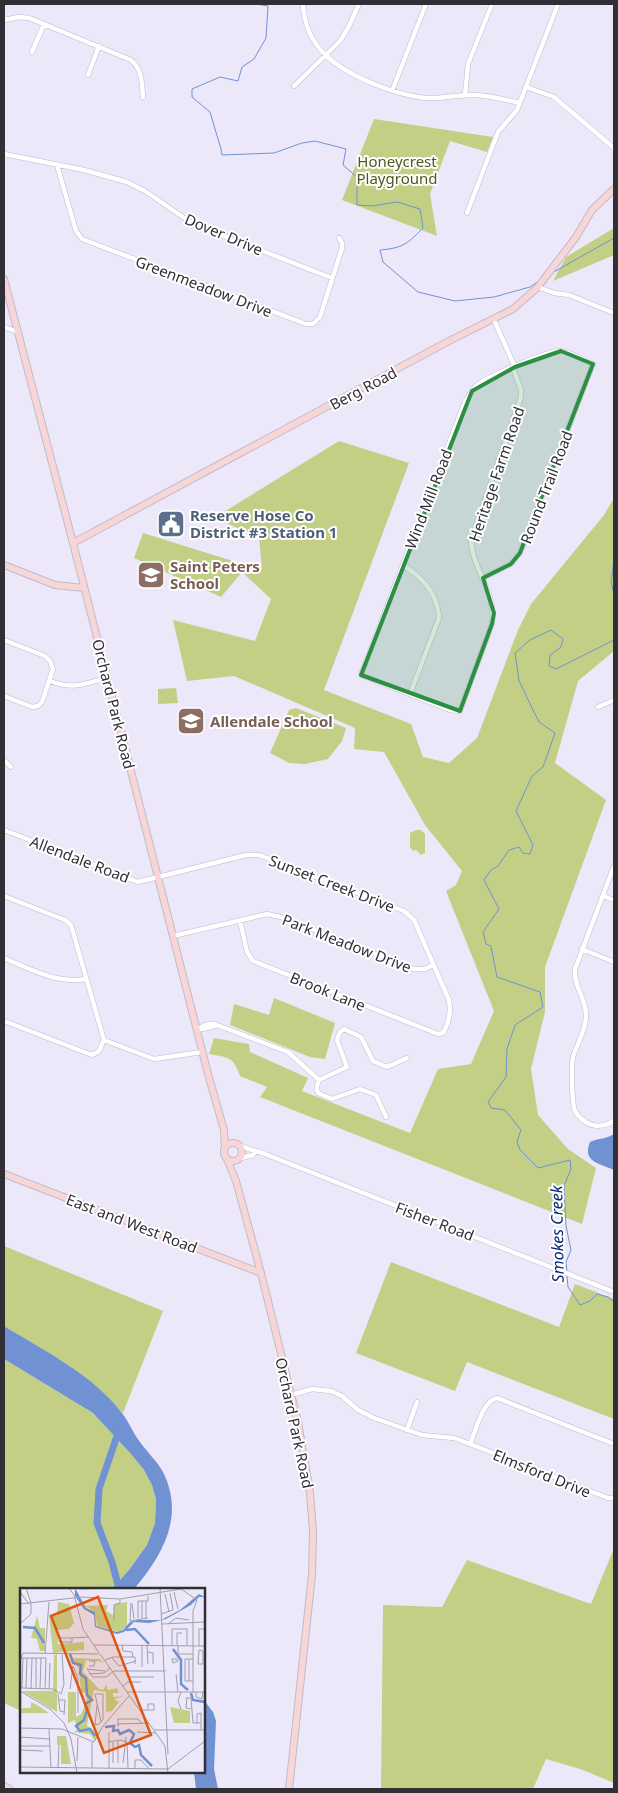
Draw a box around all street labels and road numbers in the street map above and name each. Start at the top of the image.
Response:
street label: Dover Drive [182,209,266,259]
street label: Greenmeadow Drive [133,251,275,321]
street label: Berg Road [326,362,400,414]
street label: Heritage Farm Road [464,404,528,544]
street label: Round Trail Road [515,428,577,546]
street label: Wind Mill Road [400,446,456,552]
street label: Orchard Park Road [88,637,140,771]
street label: Allendale Road [27,831,133,887]
street label: Sunset Creek Drive [266,850,398,916]
street label: Park Meadow Drive [280,909,414,977]
street label: Brook Lane [287,967,369,1015]
street label: East and West Road [64,1189,200,1257]
street label: Fisher Road [393,1197,477,1245]
street label: Orchard Park Road [271,1356,319,1490]
street label: Elmsford Drive [490,1444,594,1502]

